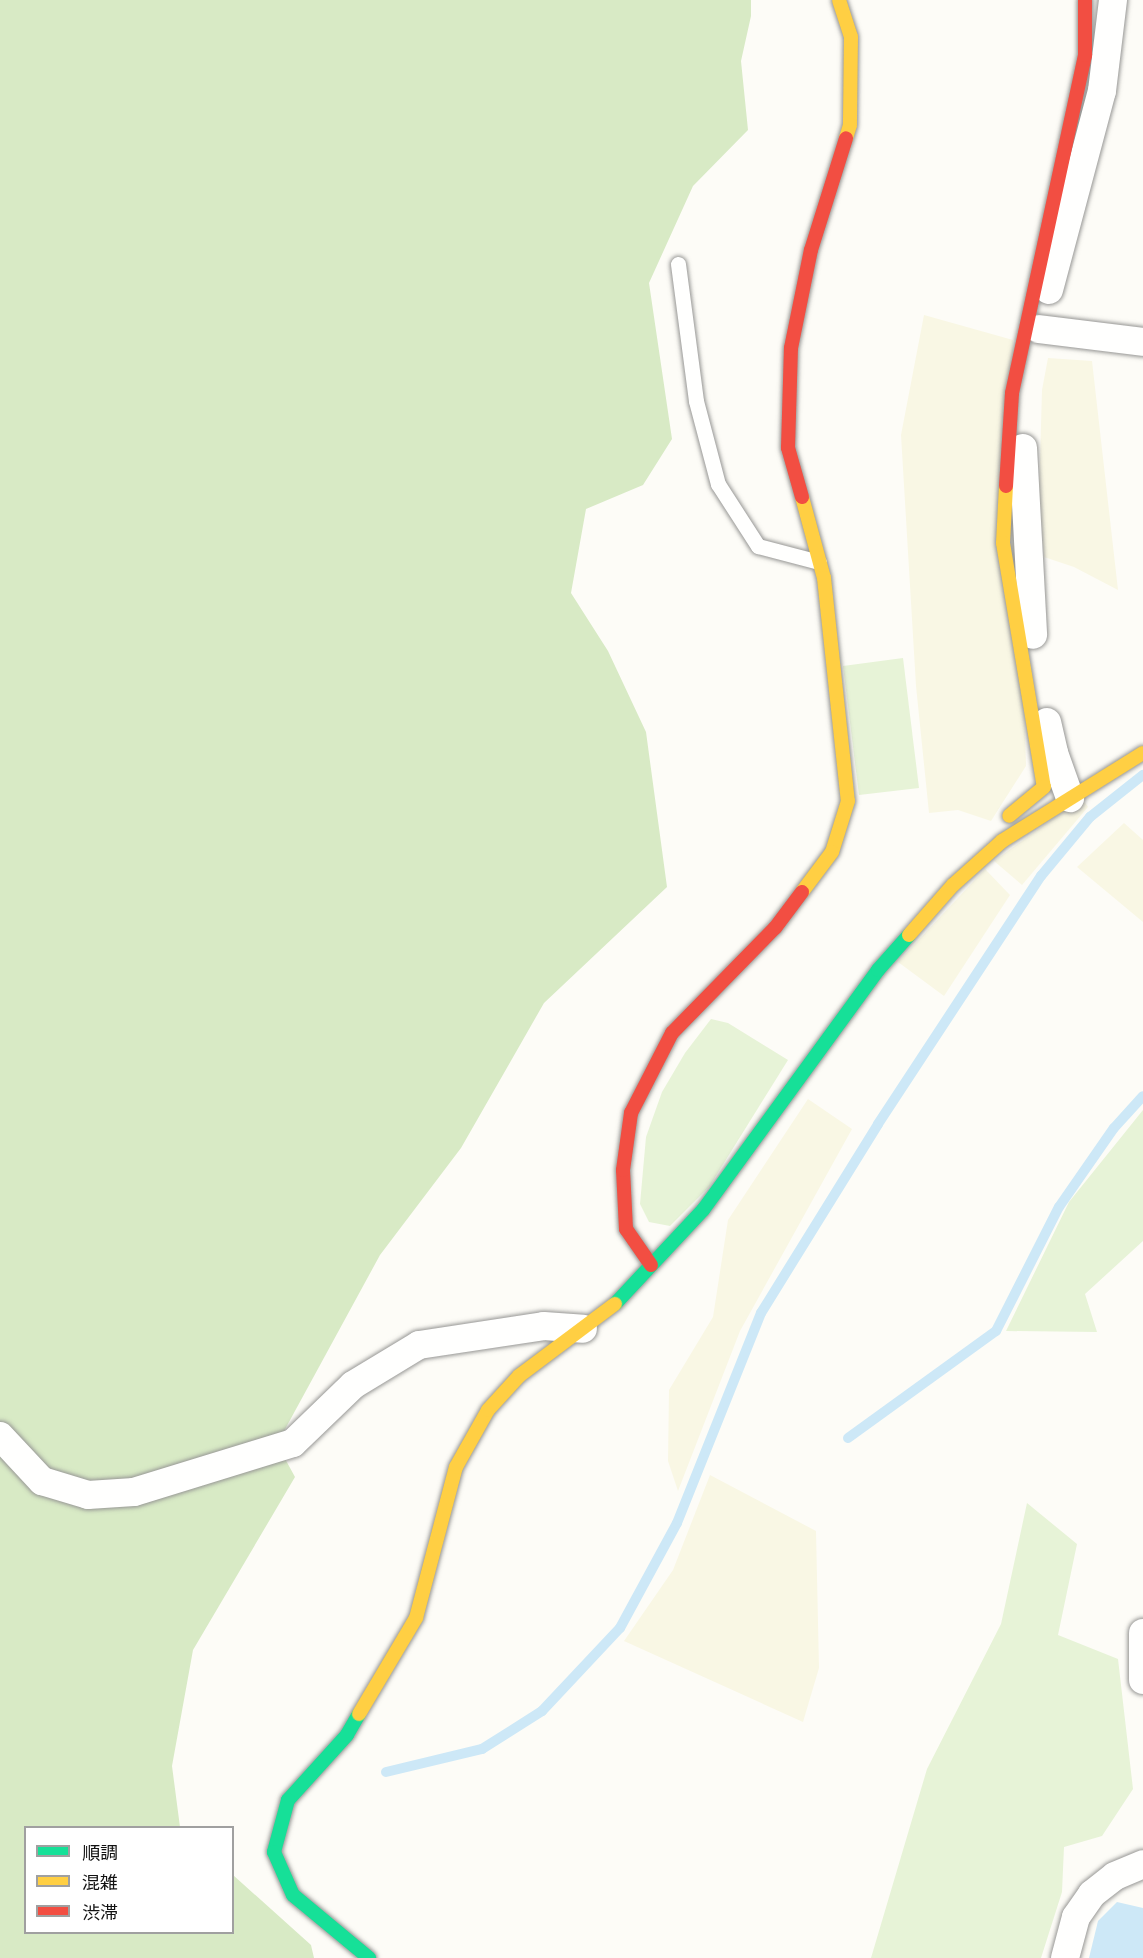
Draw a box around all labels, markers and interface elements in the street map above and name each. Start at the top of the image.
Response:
legend [24,1826,234,1934]
text: 順調 [82,1842,118,1864]
text: 混雑 [82,1872,118,1894]
text: 渋滞 [82,1902,118,1924]

